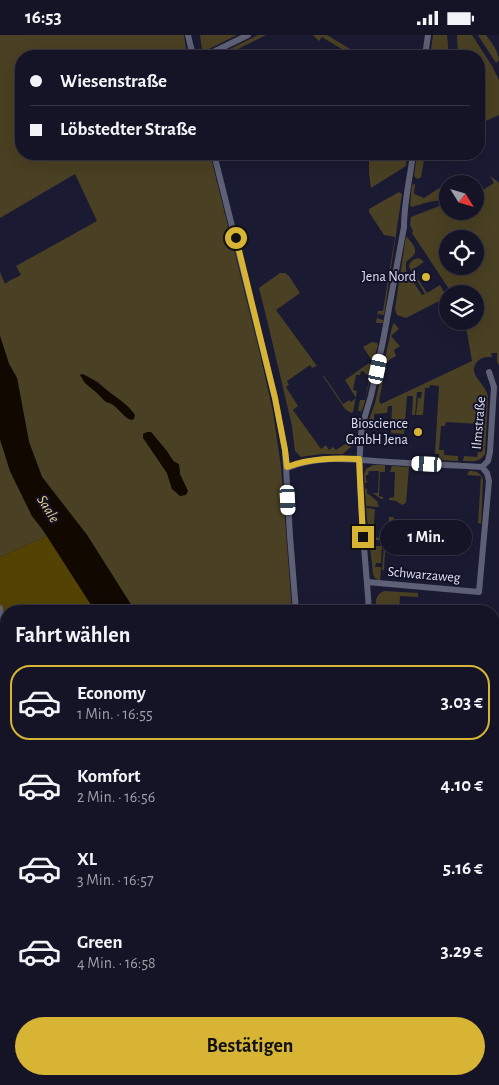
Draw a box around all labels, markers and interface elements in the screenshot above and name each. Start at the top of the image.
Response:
text: 16:53 [25,8,62,27]
text: Wiesenstraße [60,72,167,91]
text: Löbstedter Straße [60,120,196,139]
north arrow [439,175,484,220]
map controls [439,175,484,330]
route start [225,227,247,249]
button: locate [439,230,484,275]
place label: Jena Nord [362,270,416,284]
marker: Jena Nord [420,271,432,283]
button: layers [439,285,484,330]
car [367,353,388,385]
street label: Ilmstraße [470,396,488,450]
place label: Bioscience GmbH Jena [346,417,409,447]
marker: Bioscience GmbH Jena [412,426,424,438]
car [411,456,442,472]
car [279,485,296,515]
water label: Saale [34,493,62,526]
callout: 1 Min. [380,519,473,555]
route end [352,526,374,548]
text: 1 Min. [407,529,445,545]
street label: Schwarzaweg [387,565,461,585]
text: Fahrt wählen [15,624,130,646]
icon: car [17,680,62,725]
text: Economy [77,684,146,703]
text: 3.03 € [441,693,483,712]
text: 1 Min. · 16:55 [77,706,153,722]
icon: car [17,763,62,808]
text: Komfort [77,767,141,786]
text: 4.10 € [441,776,483,795]
text: 2 Min. · 16:56 [77,789,155,805]
icon: car [17,846,62,891]
text: XL [77,850,97,869]
text: 5.16 € [443,859,483,878]
text: 3 Min. · 16:57 [77,872,154,888]
icon: car [17,929,62,974]
text: Green [77,933,123,952]
text: 3.29 € [441,942,483,961]
text: 4 Min. · 16:58 [77,955,156,971]
button: Bestätigen [15,1017,485,1075]

